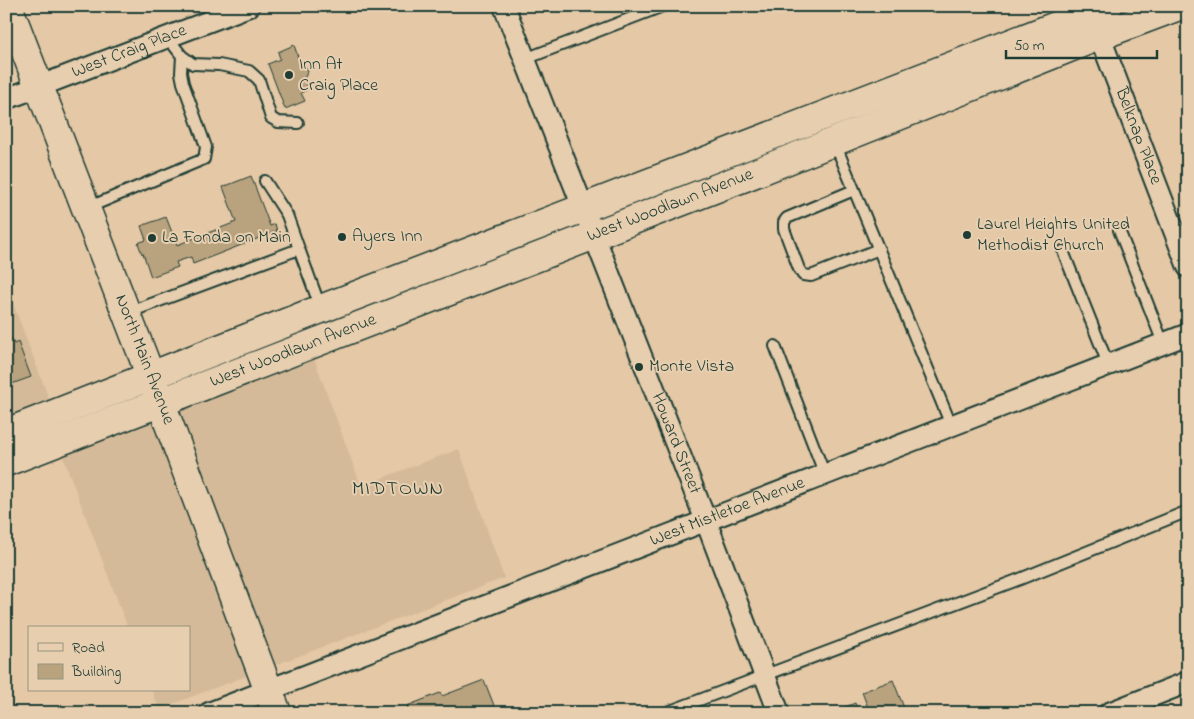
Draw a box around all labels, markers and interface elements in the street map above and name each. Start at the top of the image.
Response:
street label: West Craig Place [68,18,191,86]
scale bar [1006,28,1158,60]
text: 50 m [1014,35,1045,57]
place label: Inn At Craig Place [299,52,379,100]
marker: Inn At Craig Place [283,69,295,81]
street label: Belknap Place [1107,83,1169,189]
street label: West Woodlawn Avenue [583,162,758,250]
place label: Laurel Heights United Methodist Church [977,212,1130,259]
place label: Ayers Inn [352,224,423,250]
place label: La Fonda on Main [162,225,291,251]
marker: Laurel Heights United Methodist Church [961,229,973,241]
marker: Ayers Inn [336,231,348,243]
marker: La Fonda on Main [146,232,158,244]
street label: North Main Avenue [107,291,181,429]
street label: West Woodlawn Avenue [206,307,381,395]
place label: Monte Vista [649,354,734,380]
marker: Monte Vista [633,361,645,373]
street label: Howard Street [644,389,707,498]
street label: West Mistletoe Avenue [646,470,810,554]
district label: MIDTOWN [352,475,444,504]
legend [28,626,190,692]
text: Road [72,637,105,659]
text: Building [71,661,121,684]

